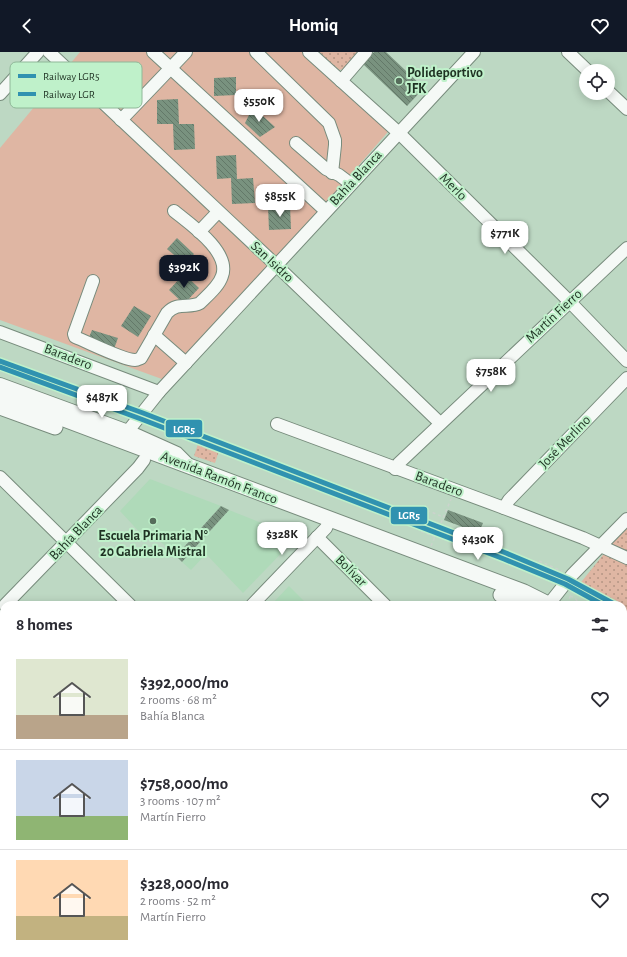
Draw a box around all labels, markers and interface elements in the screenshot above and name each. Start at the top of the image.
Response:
icon: back [16,15,38,37]
icon: heart [589,15,611,37]
text: Homiq [289,17,338,35]
legend [10,62,142,108]
map controls [579,64,615,100]
button: locate [579,64,615,100]
place label: Polideportivo JFK [407,66,483,96]
text: Railway LGR5 [43,71,100,82]
marker: Polideportivo JFK [394,76,404,86]
text: Railway LGR [43,89,95,100]
pin: $550K [231,89,287,123]
text: $550K [243,95,275,108]
street label: Bahía Blanca [327,147,385,208]
street label: Merlo [437,171,469,203]
pin: $855K [252,184,308,218]
text: $855K [264,190,296,203]
pin: $771K [477,221,533,255]
text: $771K [490,227,520,240]
street label: San Isidro [248,239,296,285]
pin: $392K [156,255,212,289]
text: $392K [168,261,200,274]
street label: Martín Fierro [523,287,585,345]
street label: Baradero [42,342,94,372]
pin: $758K [463,359,519,393]
text: $758K [475,365,507,378]
pin: $487K [74,385,130,419]
text: $487K [86,391,118,404]
street label: José Merlino [536,413,594,471]
line badge: LGR5 [165,419,203,438]
text: LGR5 [173,424,195,435]
street label: Avenida Ramón Franco [159,449,279,507]
street label: Baradero [413,469,465,499]
street label: Bahía Blanca [47,503,106,563]
line badge: LGR5 [390,506,428,525]
text: LGR5 [398,510,420,521]
marker: Escuela Primaria N° 20 Gabriela Mistral [148,516,158,526]
pin: $328K [254,522,310,556]
pin: $430K [450,527,506,561]
text: $328K [266,528,298,541]
place label: Escuela Primaria N° 20 Gabriela Mistral [98,529,208,559]
text: $430K [462,533,494,546]
street label: Bolívar [333,553,370,590]
icon: filters [589,614,611,636]
text: 8 homes [16,616,73,633]
text: $392,000/mo [140,674,229,691]
icon: home [48,675,96,723]
icon: heart [589,688,611,710]
text: 2 rooms · 68 m² [140,694,217,707]
text: Bahía Blanca [140,710,205,723]
text: $758,000/mo [140,775,228,792]
icon: home [48,776,96,824]
icon: heart [589,789,611,811]
text: 3 rooms · 107 m² [140,795,221,808]
text: Martín Fierro [140,811,206,824]
text: $328,000/mo [140,875,229,892]
icon: home [48,876,96,924]
icon: heart [589,889,611,911]
text: 2 rooms · 52 m² [140,895,216,908]
text: Martín Fierro [140,911,206,924]

